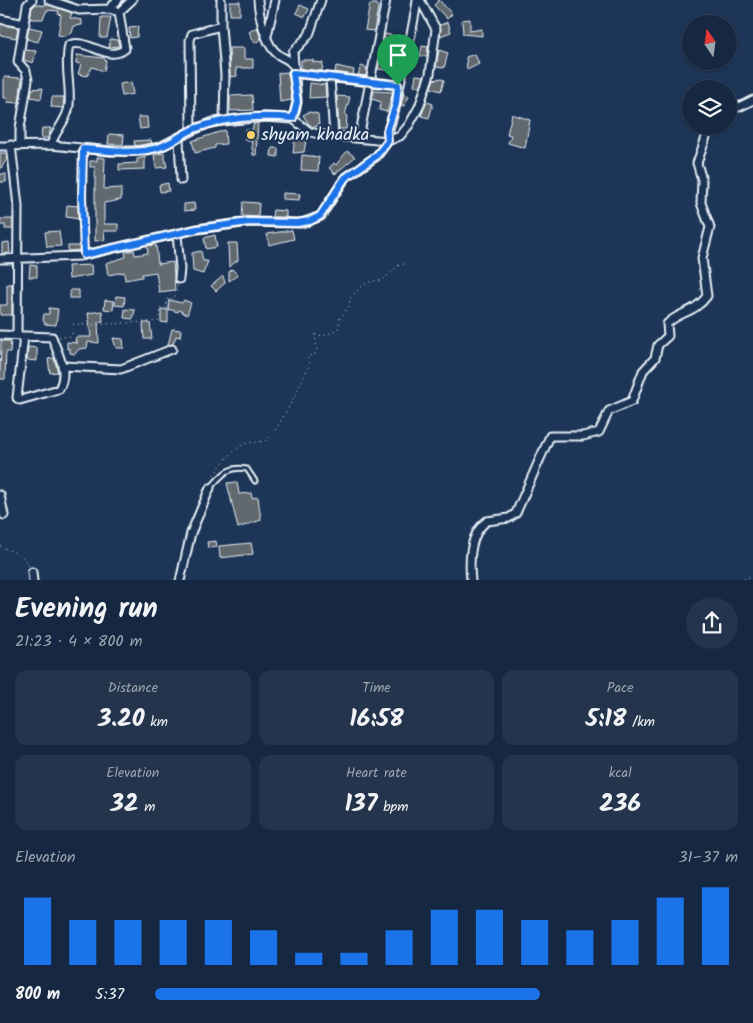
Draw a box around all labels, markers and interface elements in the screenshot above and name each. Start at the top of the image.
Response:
north arrow [682,15,738,70]
map controls [682,15,737,135]
pin [377,34,419,85]
icon: arrive [384,41,412,69]
button: layers [682,80,737,135]
place label: shyam khadka [261,121,369,150]
marker: shyam khadka [245,129,257,141]
text: Evening run [15,587,158,632]
button: share [686,597,738,649]
text: 21:23 · 4 × 800 m [15,629,143,654]
text: Distance [108,677,158,699]
text: Time [362,677,391,699]
text: Pace [607,677,634,699]
text: 3.20 [98,699,145,739]
text: 16:58 [349,699,404,739]
text: 5:18 [585,699,627,739]
text: km [145,711,168,733]
text: /km [627,711,655,733]
text: Elevation [106,762,159,784]
text: Heart rate [346,762,407,784]
text: kcal [609,762,632,784]
text: 32 [110,784,139,824]
text: 137 [345,784,378,824]
text: 236 [599,784,641,824]
text: m [139,796,155,818]
text: bpm [378,796,408,818]
text: Elevation [15,845,76,870]
text: 31–37 m [678,845,738,870]
text: 800 m [15,982,60,1007]
text: 5:37 [95,982,124,1007]

